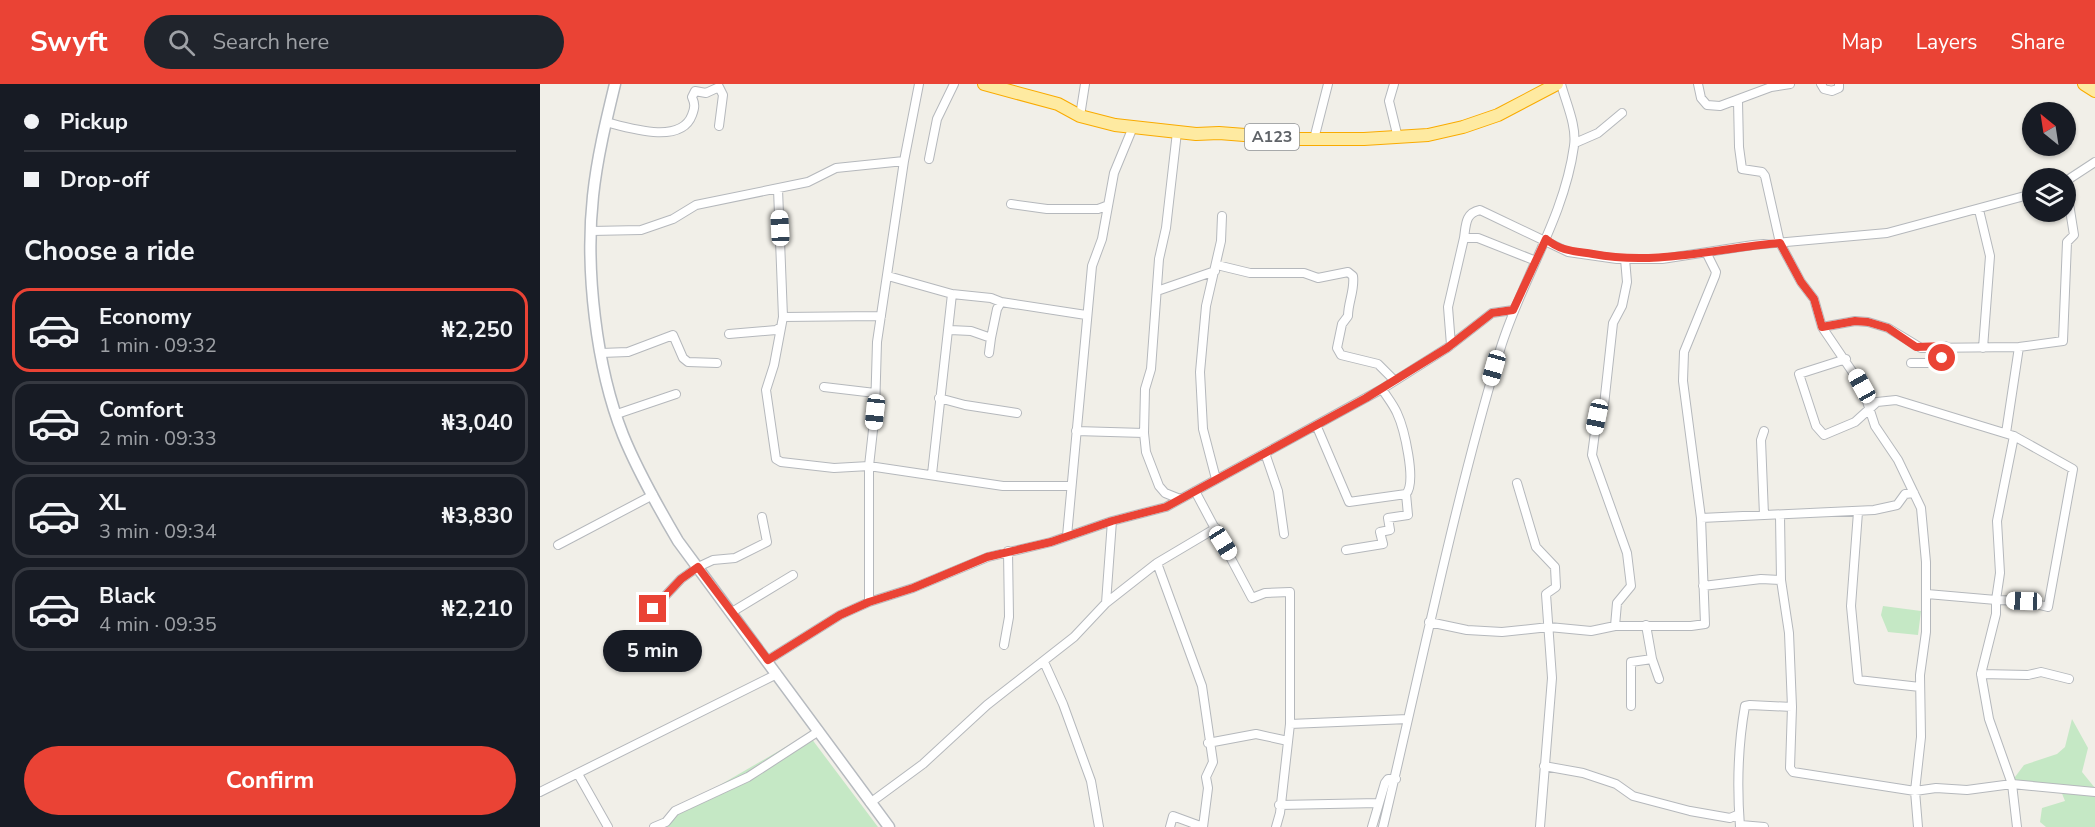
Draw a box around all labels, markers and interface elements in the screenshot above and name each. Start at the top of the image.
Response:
search box [144,15,564,69]
text: Swyft [30,23,108,61]
icon: search [165,26,198,59]
text: Search here [213,27,329,57]
text: Map [1841,28,1883,56]
text: Layers [1916,28,1977,56]
text: Share [2010,28,2065,56]
north arrow [2022,102,2076,156]
map controls [2022,102,2076,222]
text: Pickup [60,107,128,137]
road number: A123 [1245,124,1299,150]
text: Drop-off [60,165,149,195]
button: layers [2022,168,2076,222]
car [770,210,790,246]
text: Choose a ride [24,233,195,270]
text: Economy [99,302,191,332]
icon: car [27,303,81,357]
text: ₦2,250 [442,315,513,345]
text: 1 min · 09:32 [99,332,217,359]
route start [1928,344,1955,371]
car [1480,348,1508,388]
car [1845,366,1879,406]
car [864,393,886,431]
text: Comfort [99,395,183,425]
icon: car [27,396,81,450]
car [1584,398,1610,436]
text: ₦3,040 [442,408,513,438]
text: 2 min · 09:33 [99,425,217,452]
text: XL [99,488,126,518]
icon: car [27,489,81,543]
text: ₦3,830 [442,501,513,531]
text: 3 min · 09:34 [99,518,217,545]
car [1206,523,1240,563]
text: Black [99,581,155,611]
icon: car [27,582,81,636]
car [2006,591,2042,611]
text: ₦2,210 [442,594,513,624]
route end [639,595,666,622]
text: 4 min · 09:35 [99,611,217,638]
callout: 5 min [603,630,702,672]
text: 5 min [627,637,678,664]
button: Confirm [24,746,516,815]

